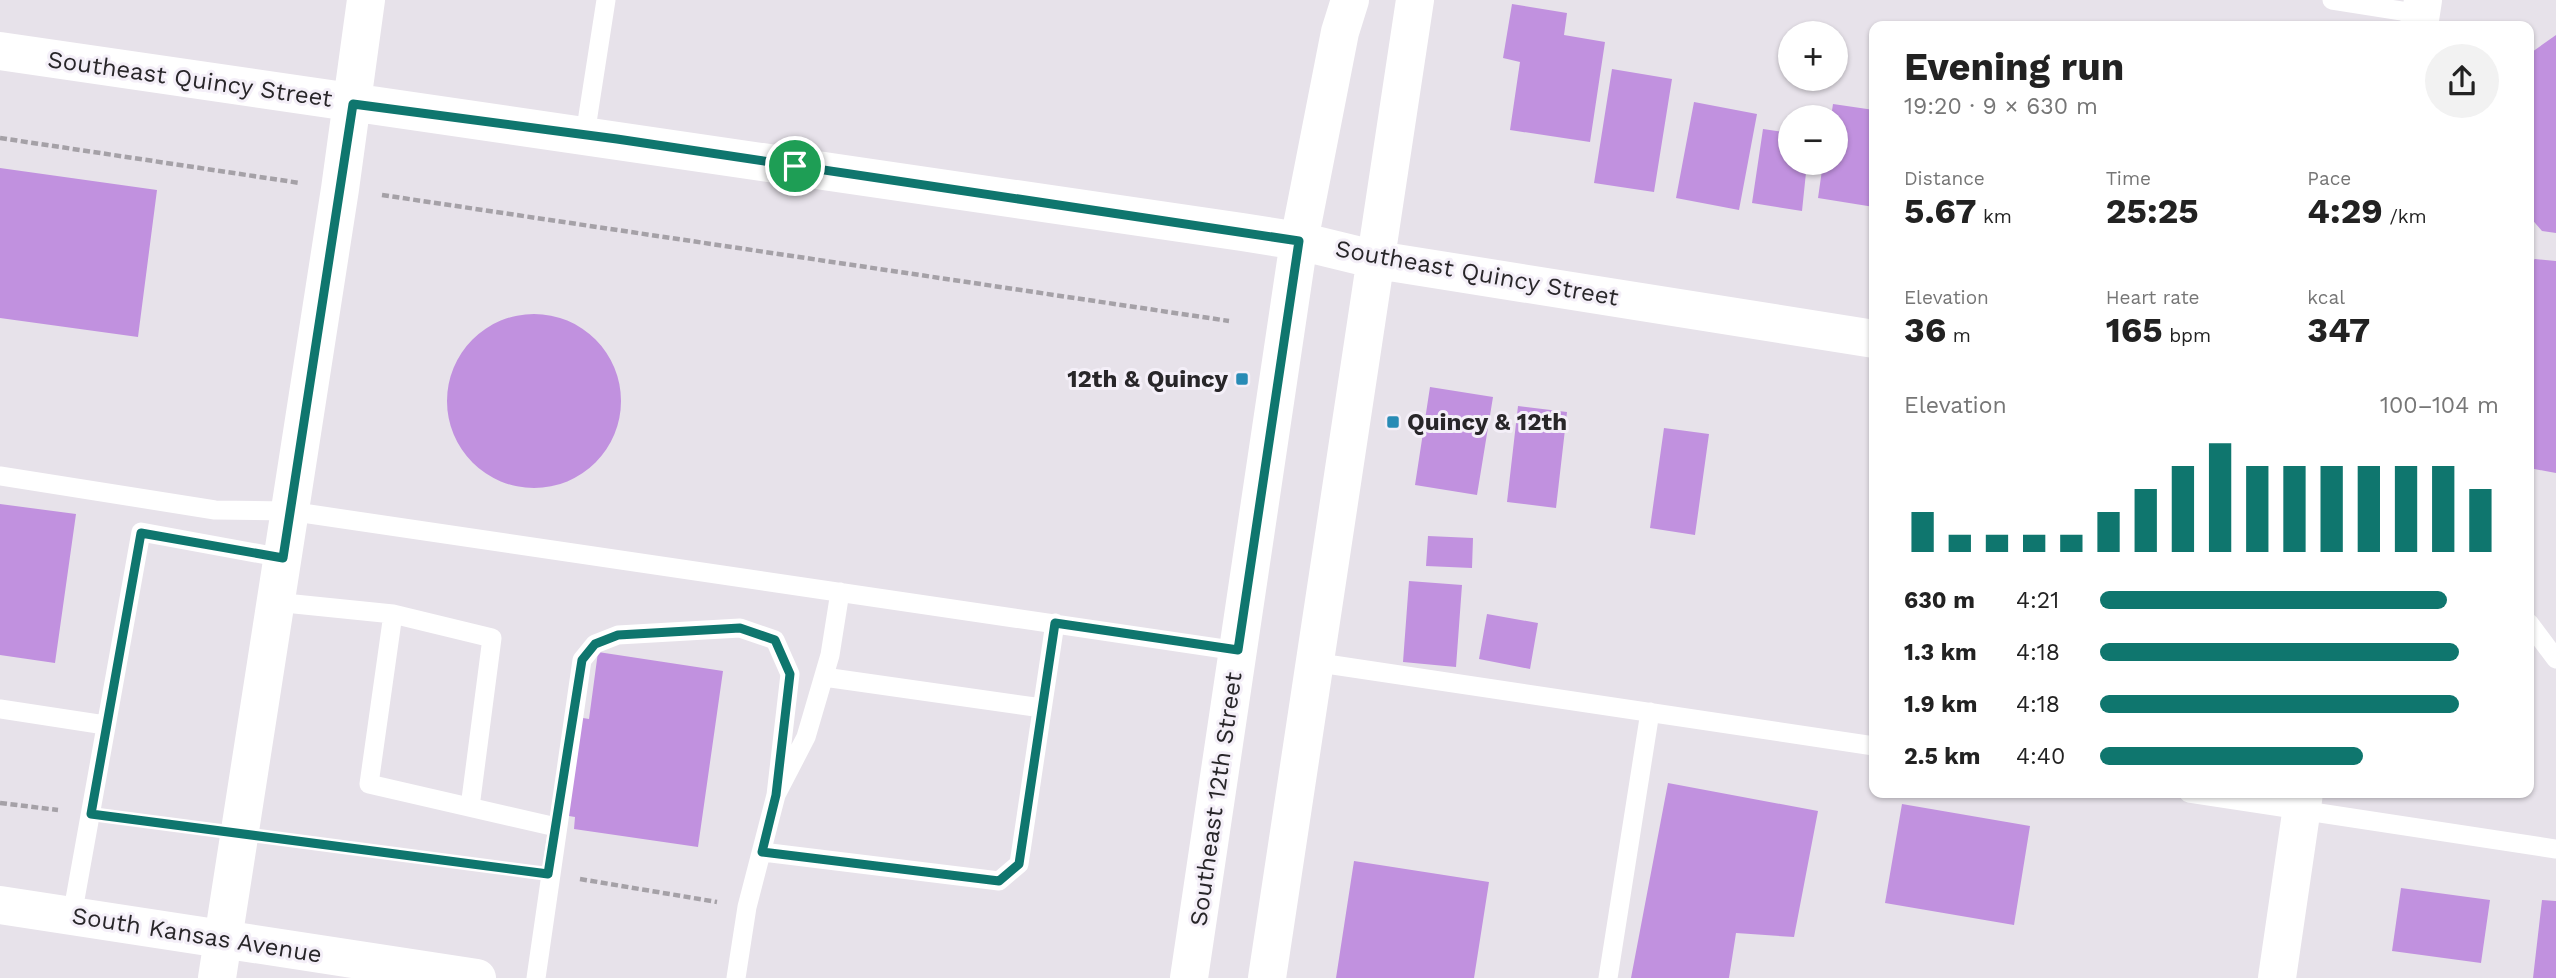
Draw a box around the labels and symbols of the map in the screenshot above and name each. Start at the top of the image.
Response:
street label: Southeast Quincy Street [46,45,334,113]
pin [765,136,825,196]
street label: Southeast Quincy Street [1333,234,1621,312]
place label: 12th & Quincy [1067,365,1228,393]
marker: 12th & Quincy [1234,371,1250,387]
place label: Quincy & 12th [1407,408,1567,436]
marker: Quincy & 12th [1385,414,1401,430]
street label: Southeast 12th Street [1184,670,1248,928]
street label: South Kansas Avenue [70,901,324,969]

